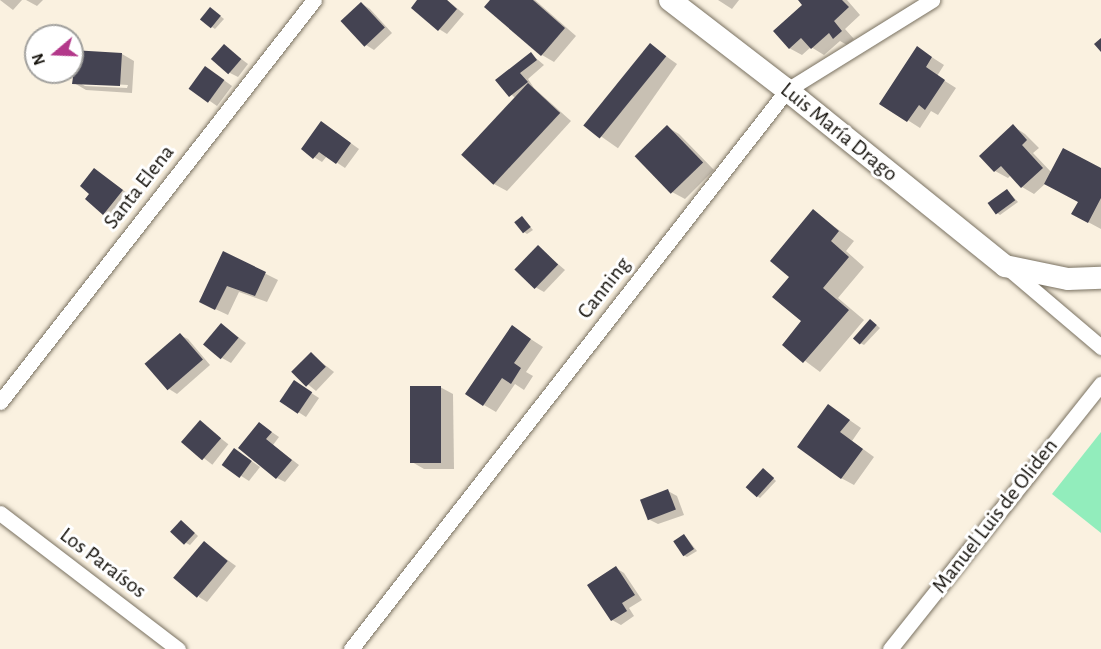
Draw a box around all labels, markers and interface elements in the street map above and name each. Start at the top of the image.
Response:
north arrow [24,24,84,84]
text: N [29,51,48,67]
street label: Luis María Drago [775,77,903,187]
street label: Santa Elena [98,140,180,234]
street label: Canning [572,252,636,324]
street label: Manuel Luis de Oliden [926,433,1064,599]
street label: Los Paraísos [54,522,152,604]

